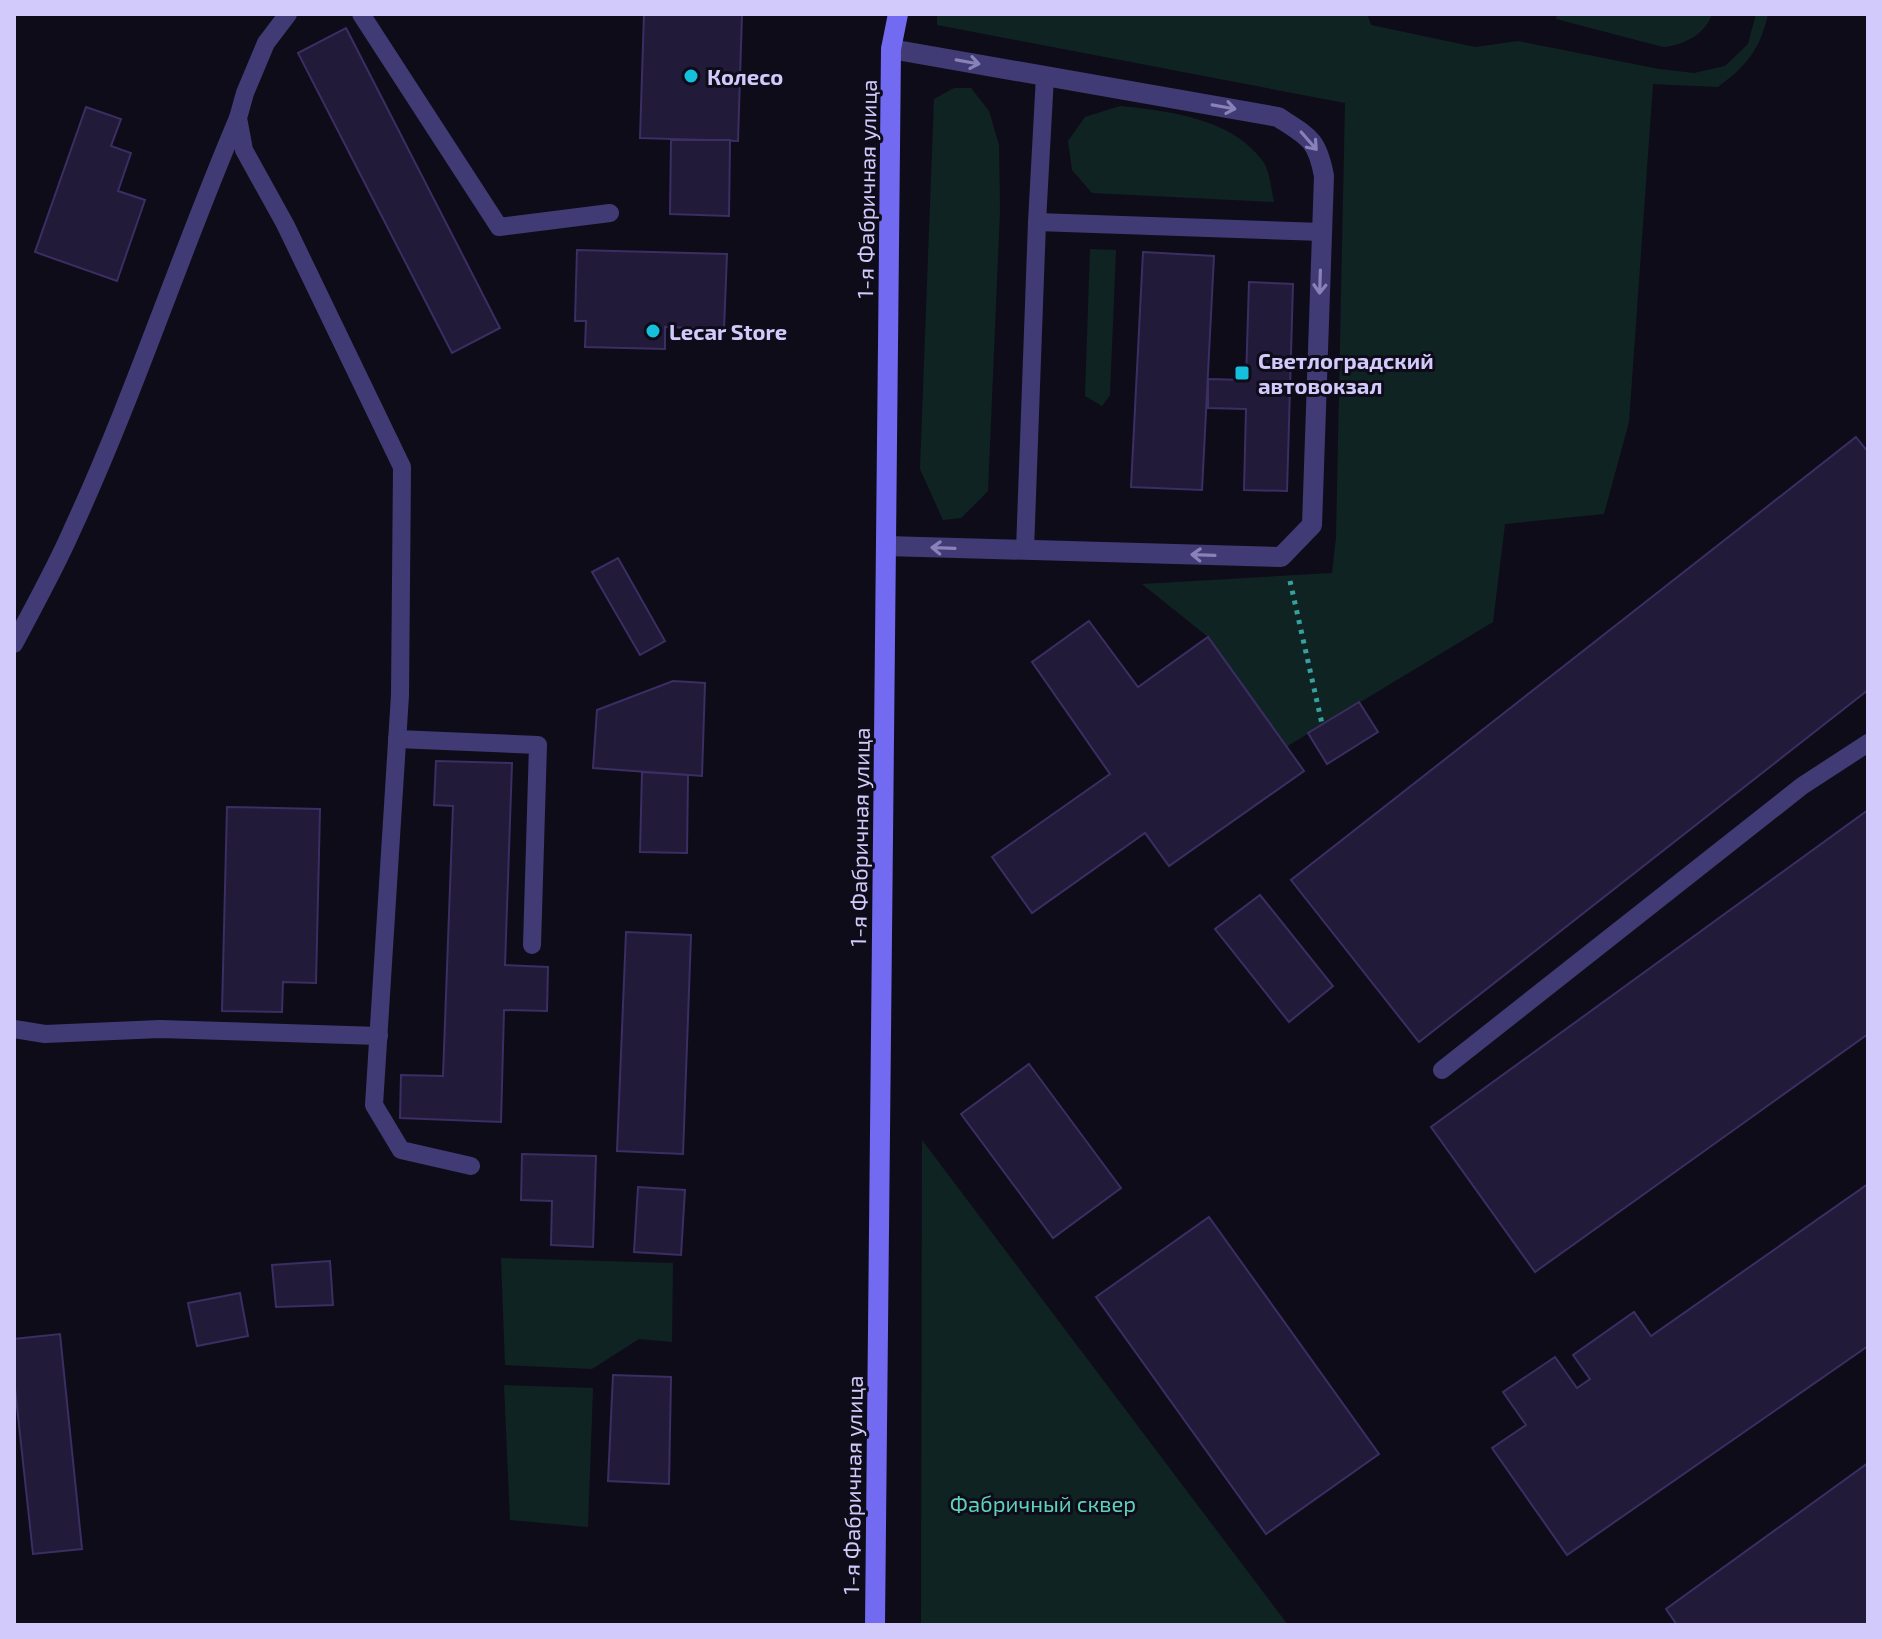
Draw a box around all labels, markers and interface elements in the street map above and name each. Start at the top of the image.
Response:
one-way arrow [955,56,981,71]
place label: Колесо [707,63,783,89]
marker: Колесо [682,67,700,85]
street label: 1-я Фабричная улица [851,79,882,299]
one-way arrow [1211,101,1237,116]
one-way arrow [1299,130,1318,151]
one-way arrow [1313,268,1328,295]
place label: Lecar Store [669,318,787,344]
marker: Lecar Store [644,322,662,340]
place label: Светлоградский автовокзал [1258,347,1434,398]
marker: Светлоградский автовокзал [1233,364,1251,382]
one-way arrow [930,540,957,555]
one-way arrow [1190,547,1217,562]
street label: 1-я Фабричная улица [844,727,875,947]
street label: 1-я Фабричная улица [837,1375,868,1595]
park label: Фабричный сквер [950,1490,1136,1516]

